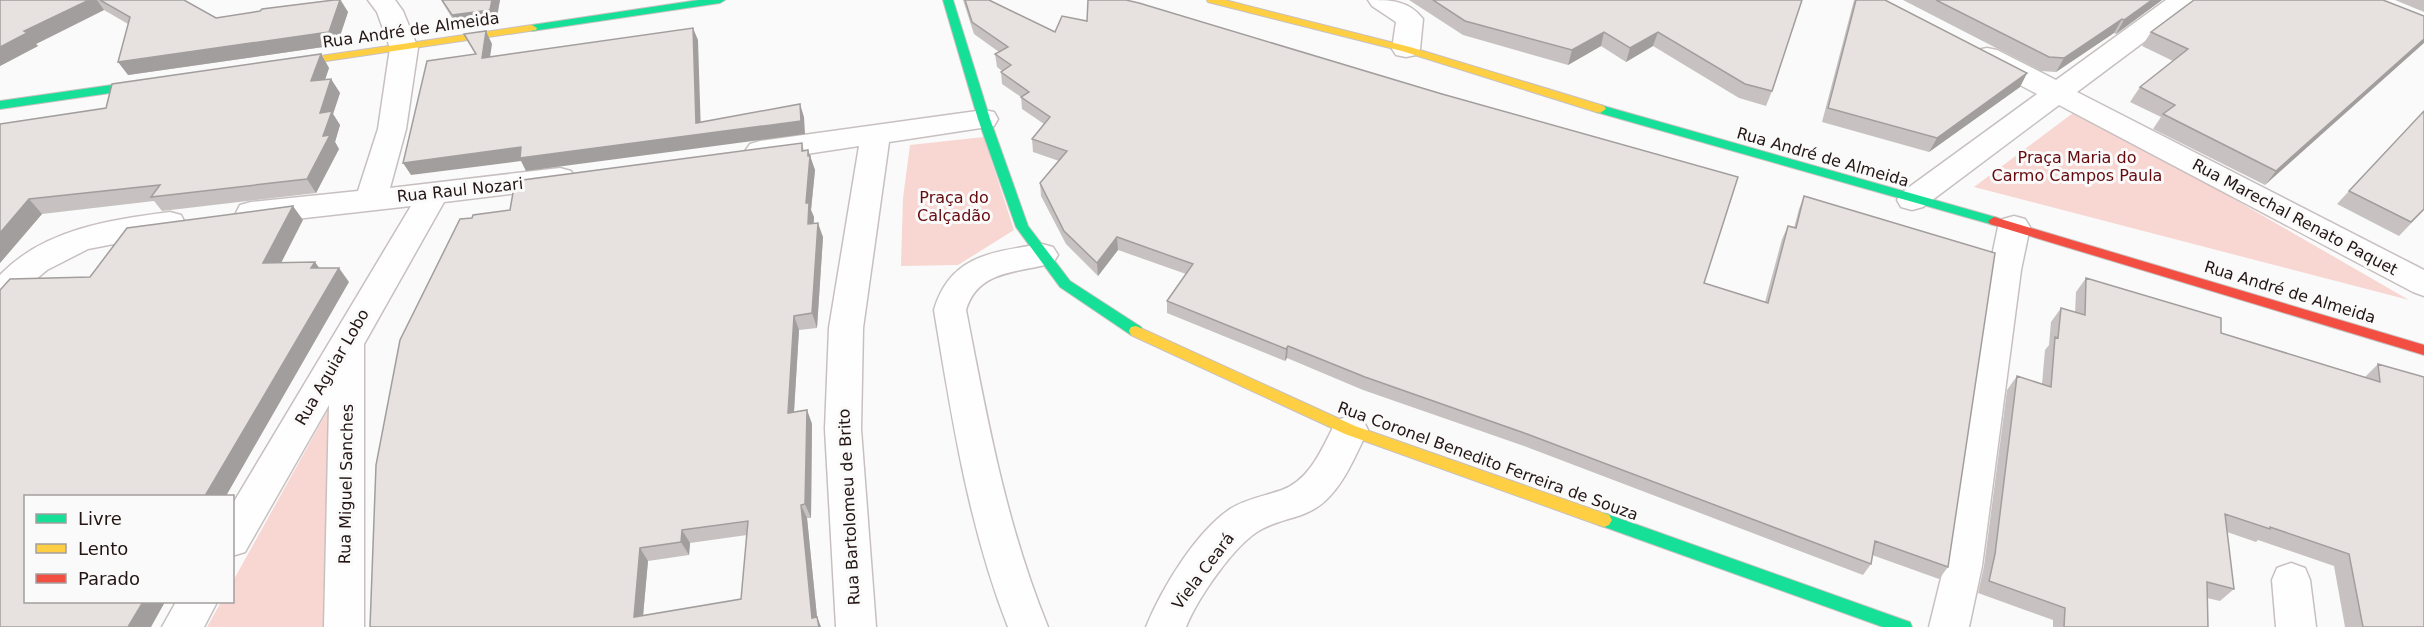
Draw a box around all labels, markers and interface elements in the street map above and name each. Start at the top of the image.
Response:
street label: Rua André de Almeida [321,8,501,52]
street label: Rua André de Almeida [1735,123,1911,191]
park label: Praça Maria do Carmo Campos Paula [1992,148,2162,185]
street label: Rua Marechal Renato Paquet [2189,155,2401,279]
street label: Rua Raul Nozari [396,174,524,206]
park label: Praça do Calçadão [917,188,991,225]
street label: Rua André de Almeida [2202,257,2378,327]
street label: Rua Aguiar Lobo [291,306,373,428]
street label: Rua Coronel Benedito Ferreira de Souza [1335,398,1641,524]
street label: Rua Miguel Sanches [335,404,357,564]
street label: Rua Bartolomeu de Brito [834,408,864,606]
legend [24,495,234,603]
text: Livre [78,508,122,529]
street label: Viela Ceará [1168,529,1238,613]
text: Lento [78,538,128,559]
text: Parado [78,568,140,589]

